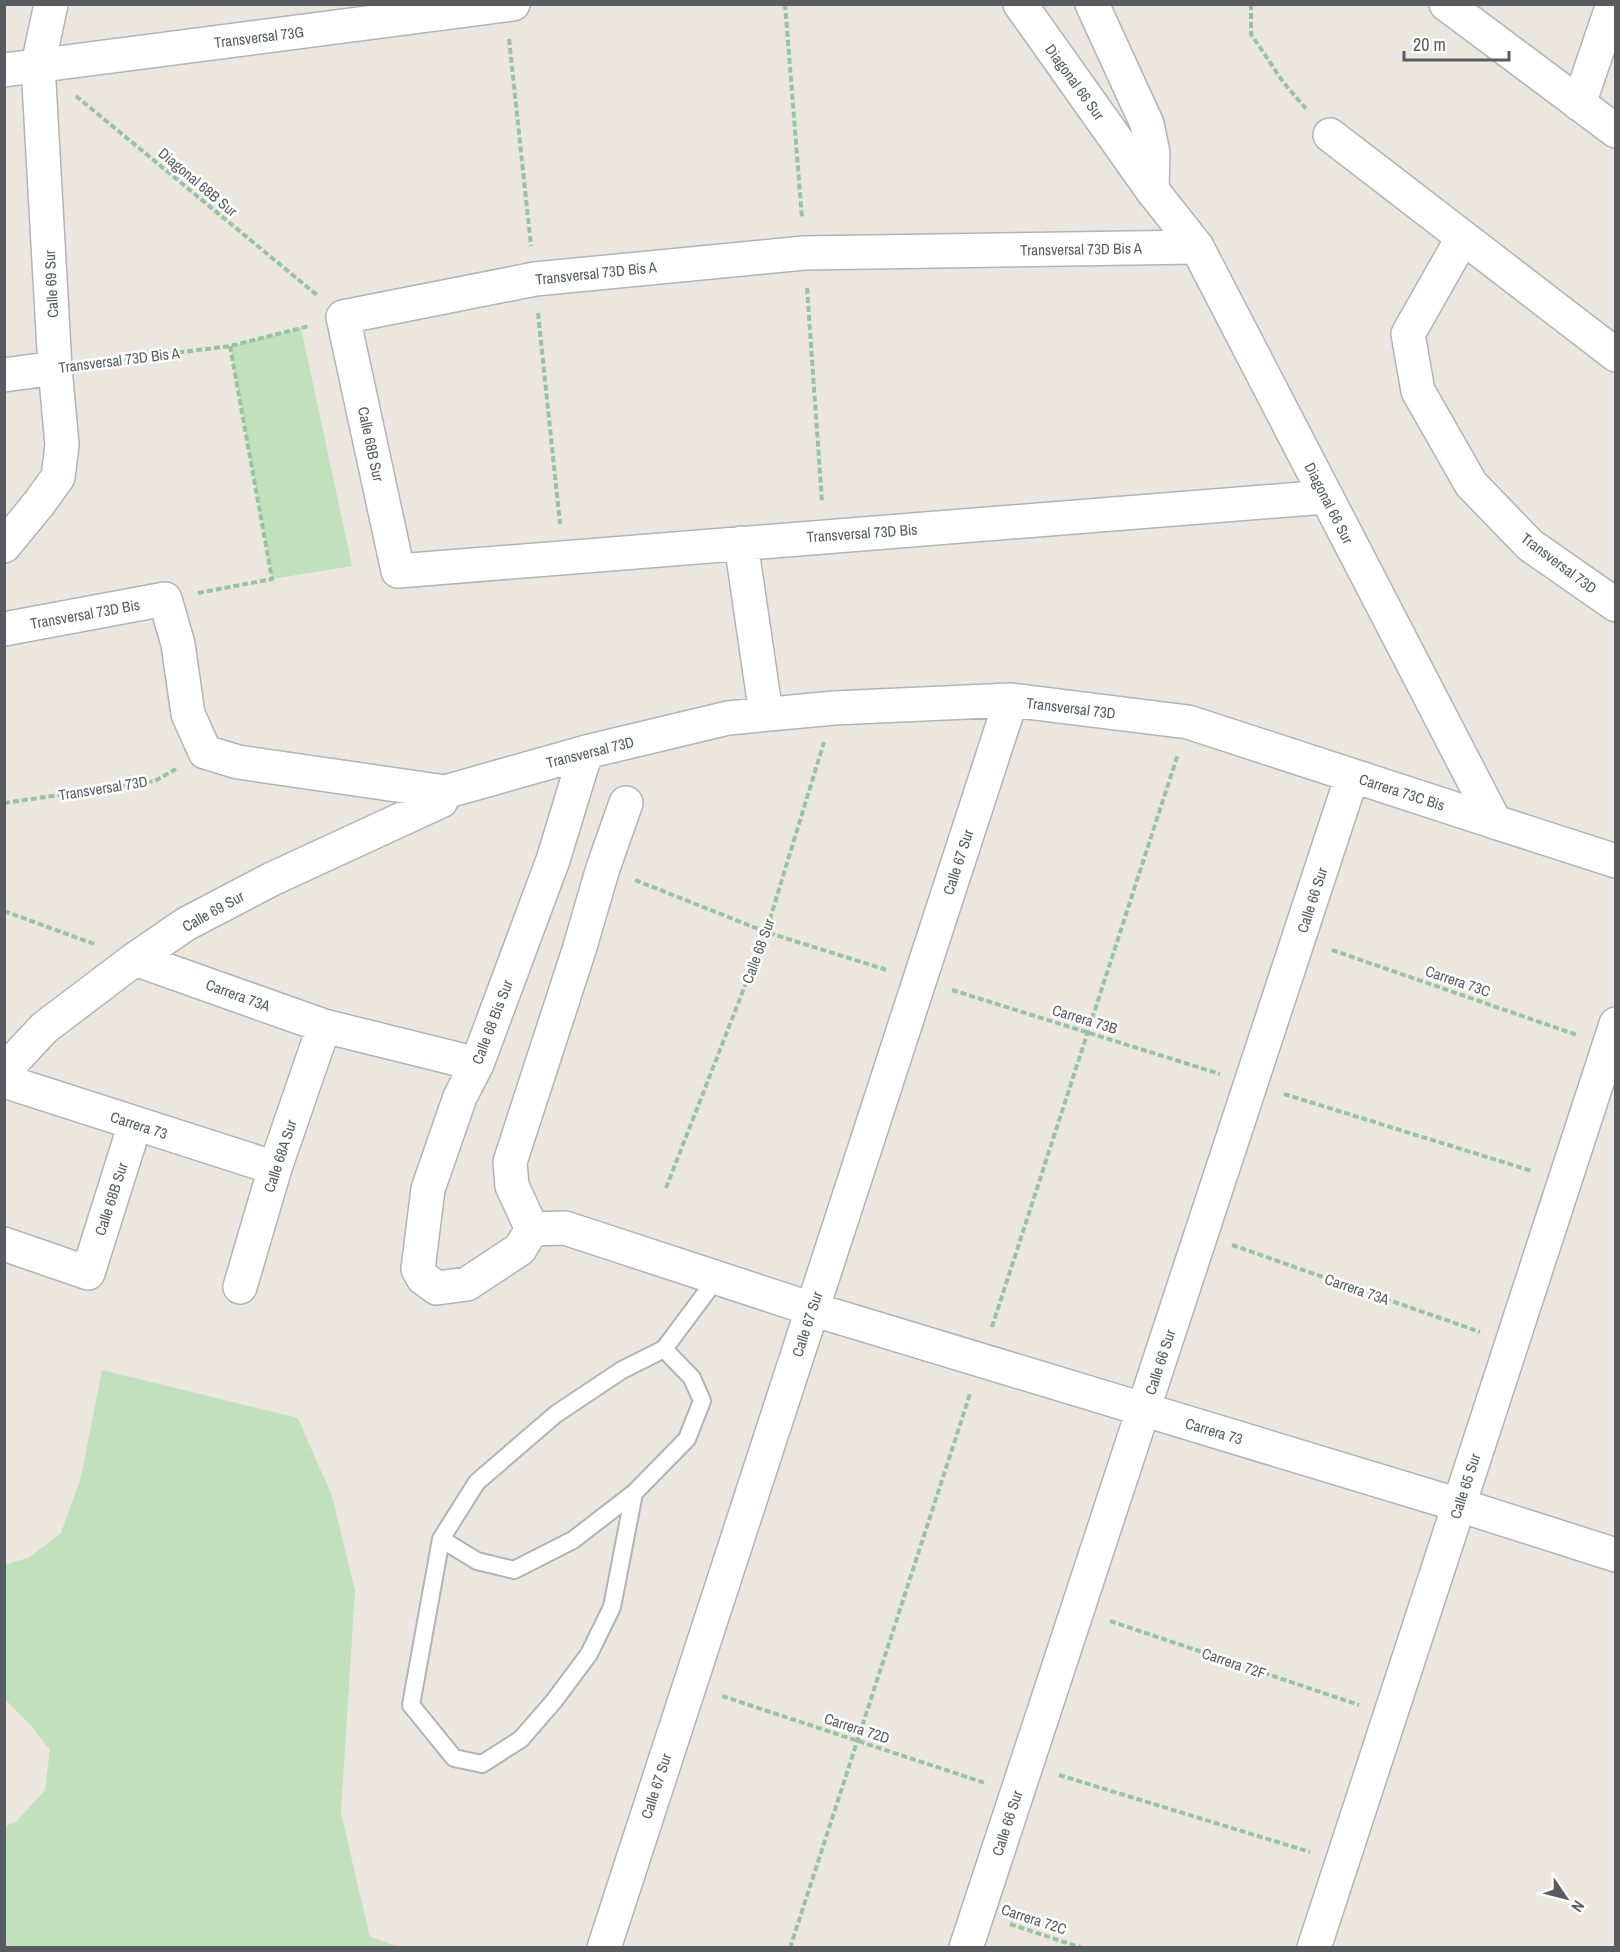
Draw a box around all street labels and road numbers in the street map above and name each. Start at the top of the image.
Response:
street label: Transversal 73G [213,21,305,53]
street label: Diagonal 66 Sur [1040,40,1110,124]
street label: Diagonal 68B Sur [154,143,242,221]
street label: Transversal 73D Bis A [1020,237,1143,261]
street label: Calle 69 Sur [39,250,63,318]
street label: Transversal 73D Bis A [534,256,659,290]
street label: Transversal 73D Bis A [57,342,182,378]
street label: Calle 68B Sur [353,405,389,483]
street label: Diagonal 66 Sur [1299,459,1359,547]
street label: Transversal 73D Bis [806,519,918,547]
street label: Transversal 73D [1517,528,1601,598]
street label: Transversal 73D Bis [29,594,141,634]
street label: Transversal 73D [1025,692,1117,724]
street label: Transversal 73D [544,731,636,773]
street label: Carrera 73C Bis [1356,768,1448,816]
street label: Transversal 73D [57,771,149,805]
street label: Calle 67 Sur [938,827,978,897]
street label: Calle 66 Sur [1292,865,1332,935]
street label: Calle 69 Sur [178,885,248,937]
street label: Calle 68 Sur [737,916,779,986]
street label: Carrera 73C [1423,960,1494,1002]
street label: Carrera 73A [203,974,274,1017]
street label: Calle 68 Bis Sur [466,977,518,1067]
street label: Carrera 73B [1050,999,1120,1039]
street label: Carrera 73 [108,1106,170,1144]
street label: Calle 68A Sur [258,1117,302,1195]
street label: Calle 68B Sur [89,1160,133,1238]
street label: Carrera 73A [1322,1268,1393,1310]
street label: Calle 67 Sur [787,1289,827,1359]
street label: Calle 66 Sur [1140,1327,1180,1397]
street label: Carrera 73 [1183,1412,1245,1450]
street label: Calle 65 Sur [1445,1451,1485,1521]
street label: Carrera 72F [1199,1642,1269,1684]
street label: Carrera 72D [822,1708,893,1748]
street label: Calle 67 Sur [636,1751,676,1821]
street label: Calle 66 Sur [987,1788,1027,1858]
street label: Carrera 72C [999,1899,1070,1939]

